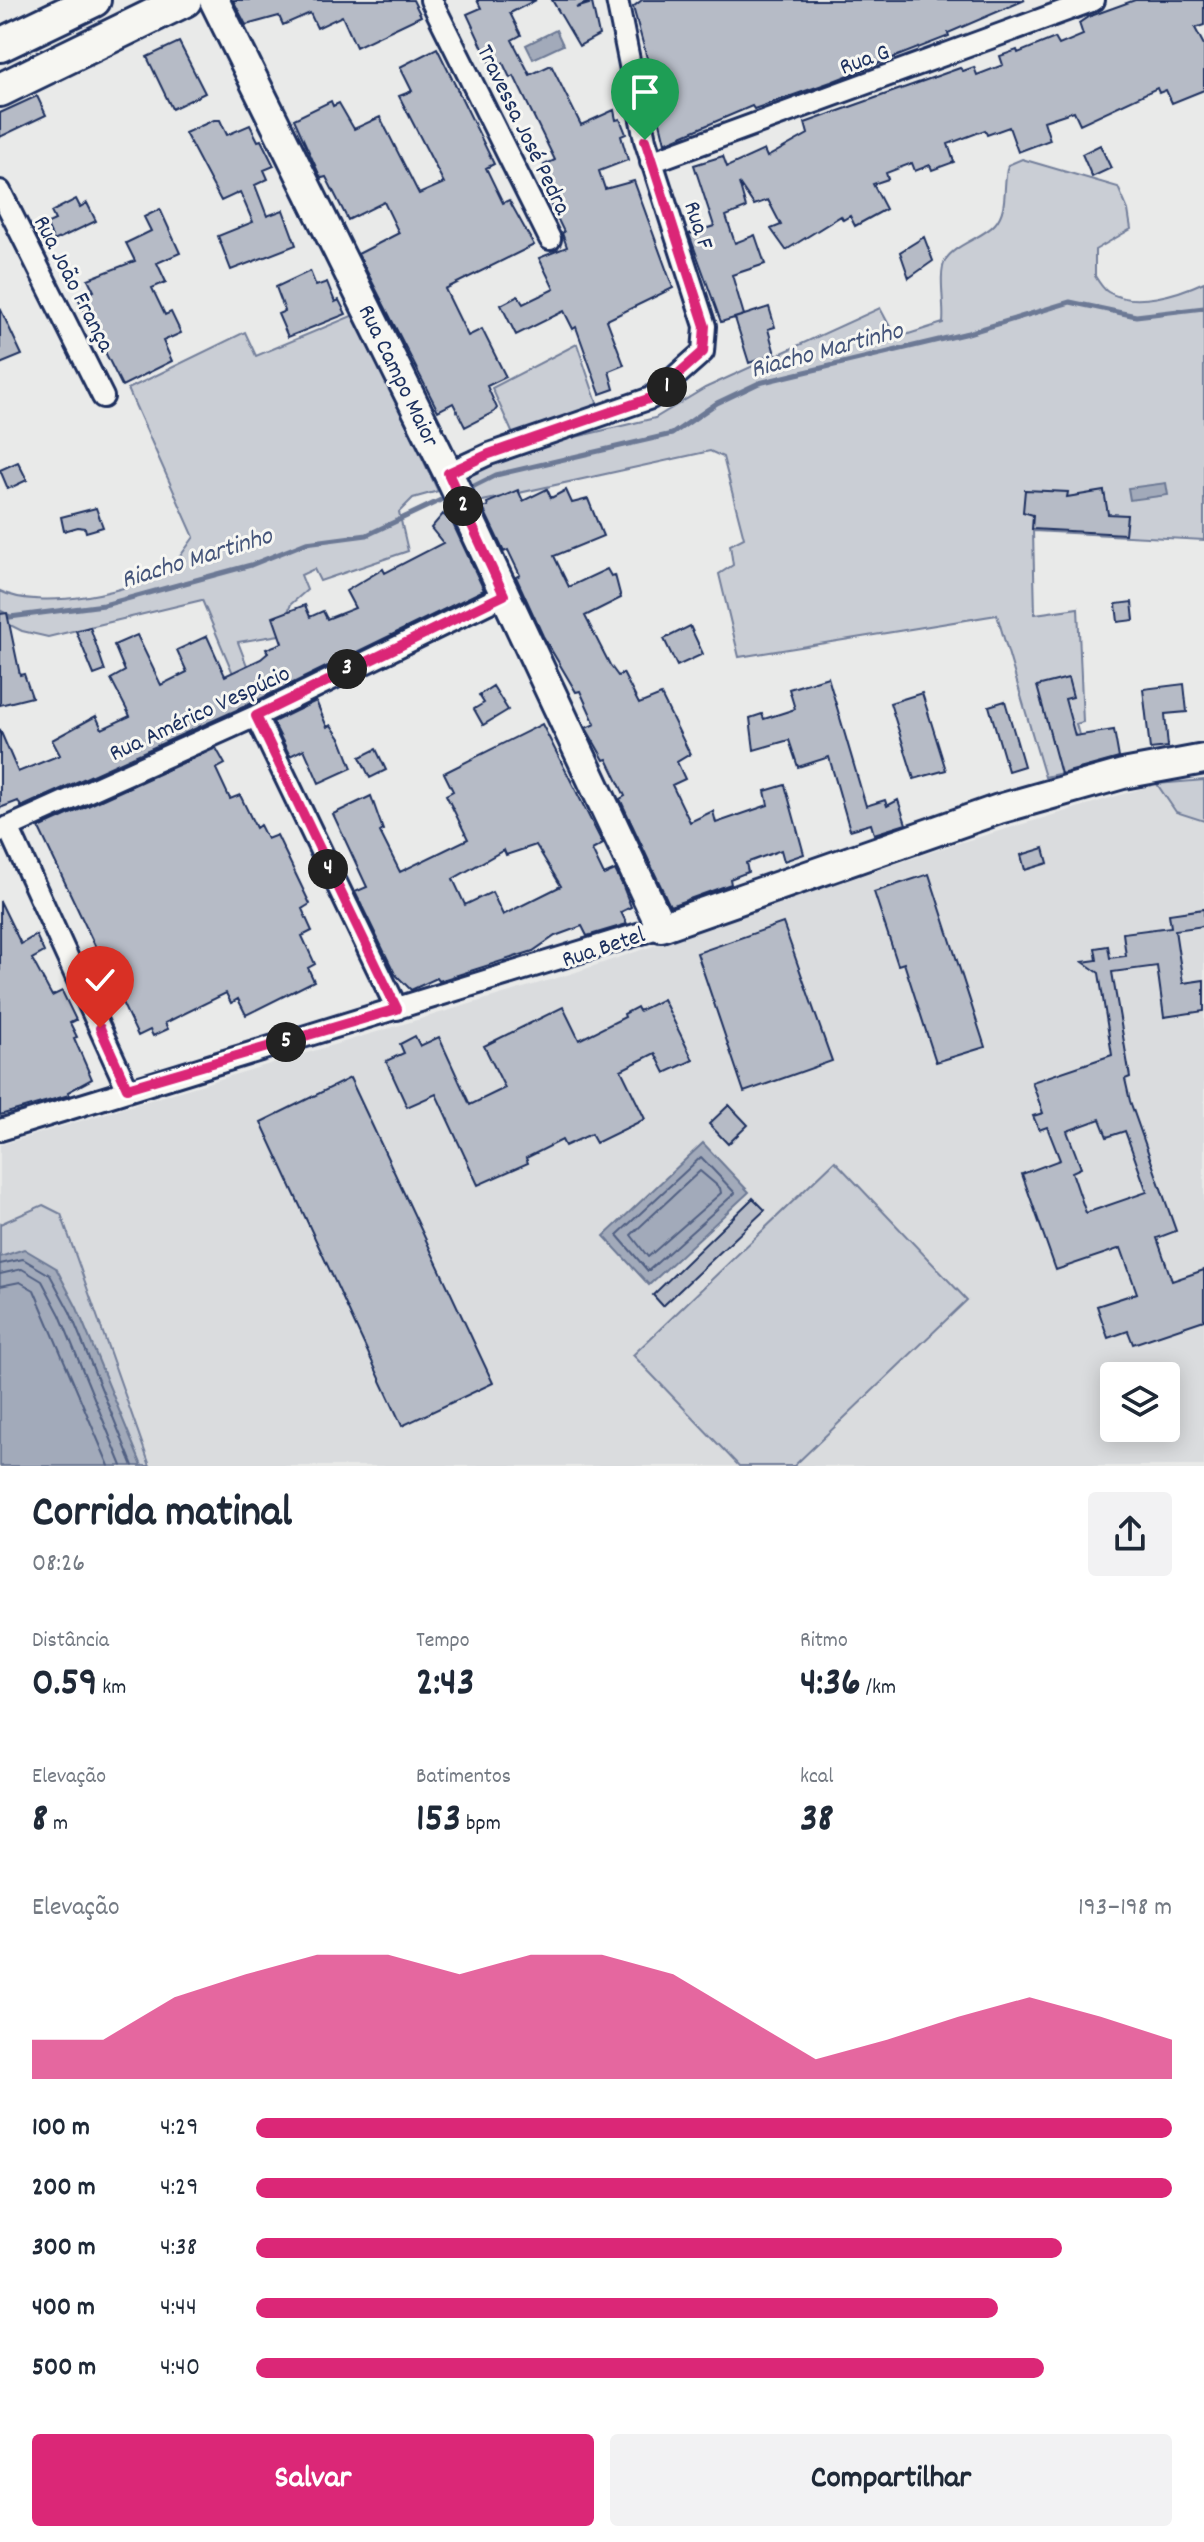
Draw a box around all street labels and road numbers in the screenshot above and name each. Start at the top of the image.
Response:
street label: Rua G [835,36,895,85]
street label: Travessa José Pedra [466,39,579,222]
street label: Rua F [673,197,721,255]
street label: Rua João França [23,210,122,359]
street label: Rua Campo Maior [348,299,447,453]
street label: Rua Américo Vespúcio [104,658,296,772]
street label: Rua Betel [558,919,650,978]

